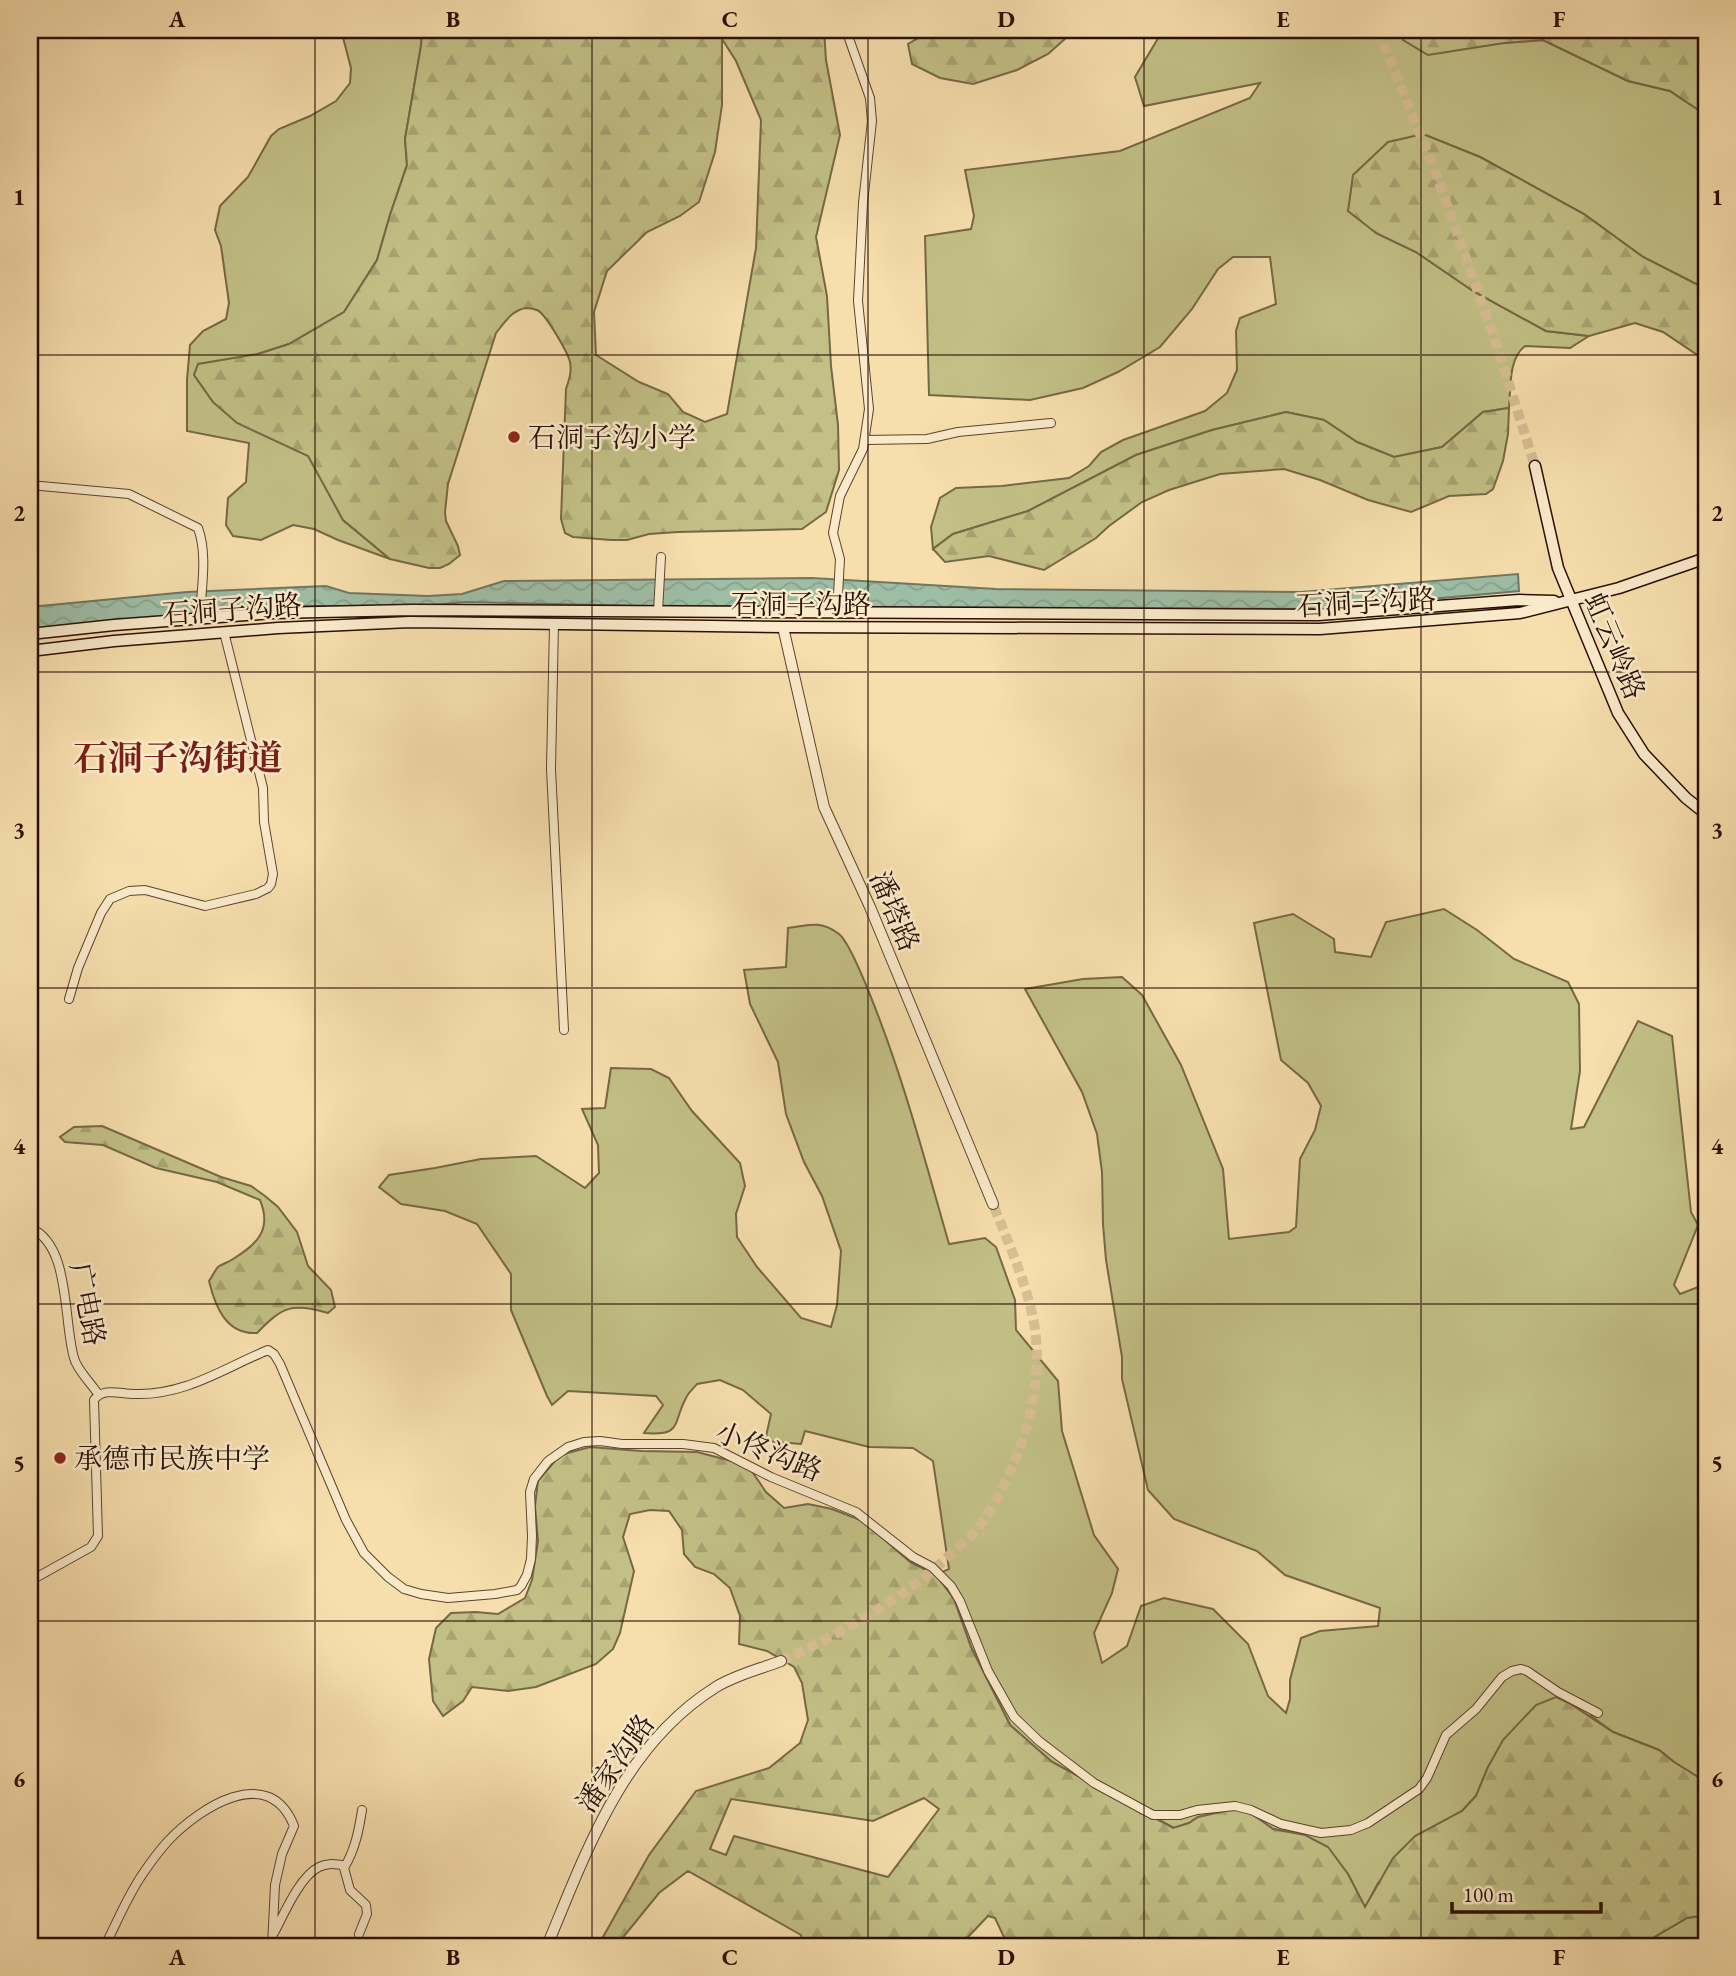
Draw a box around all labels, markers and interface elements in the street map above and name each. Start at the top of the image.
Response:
text: A [168,4,186,34]
text: B [446,4,460,34]
text: C [722,4,738,34]
text: D [997,4,1015,34]
text: E [1276,4,1290,34]
text: F [1553,4,1566,34]
text: 1 [13,182,25,212]
text: 1 [1711,182,1723,212]
place label: 石洞子沟小学 [528,419,696,455]
marker: 石洞子沟小学 [506,429,522,445]
text: 2 [13,498,25,528]
text: 2 [1711,498,1723,528]
street label: 石洞子沟路 [1295,580,1437,624]
street label: 石洞子沟路 [161,586,303,632]
street label: 石洞子沟路 [731,586,871,622]
street label: 虹云岭路 [1577,587,1653,705]
district label: 石洞子沟街道 [73,735,283,780]
text: 3 [13,815,25,845]
text: 3 [1711,815,1723,845]
street label: 潘塔路 [862,865,928,957]
text: 4 [13,1131,26,1161]
text: 4 [1711,1131,1724,1161]
street label: 广电路 [62,1259,114,1349]
street label: 小佟沟路 [710,1413,828,1489]
place label: 承德市民族中学 [74,1440,270,1476]
text: 5 [13,1448,25,1478]
text: 5 [1711,1448,1723,1478]
marker: 承德市民族中学 [52,1450,68,1466]
street label: 潘家沟路 [568,1707,662,1819]
text: 6 [13,1764,25,1794]
text: 6 [1711,1764,1723,1794]
scale bar [1452,1871,1601,1915]
text: 100 m [1463,1881,1514,1908]
text: A [168,1942,186,1972]
text: B [446,1942,460,1972]
text: C [722,1942,738,1972]
text: D [997,1942,1015,1972]
text: E [1276,1942,1290,1972]
text: F [1553,1942,1566,1972]

